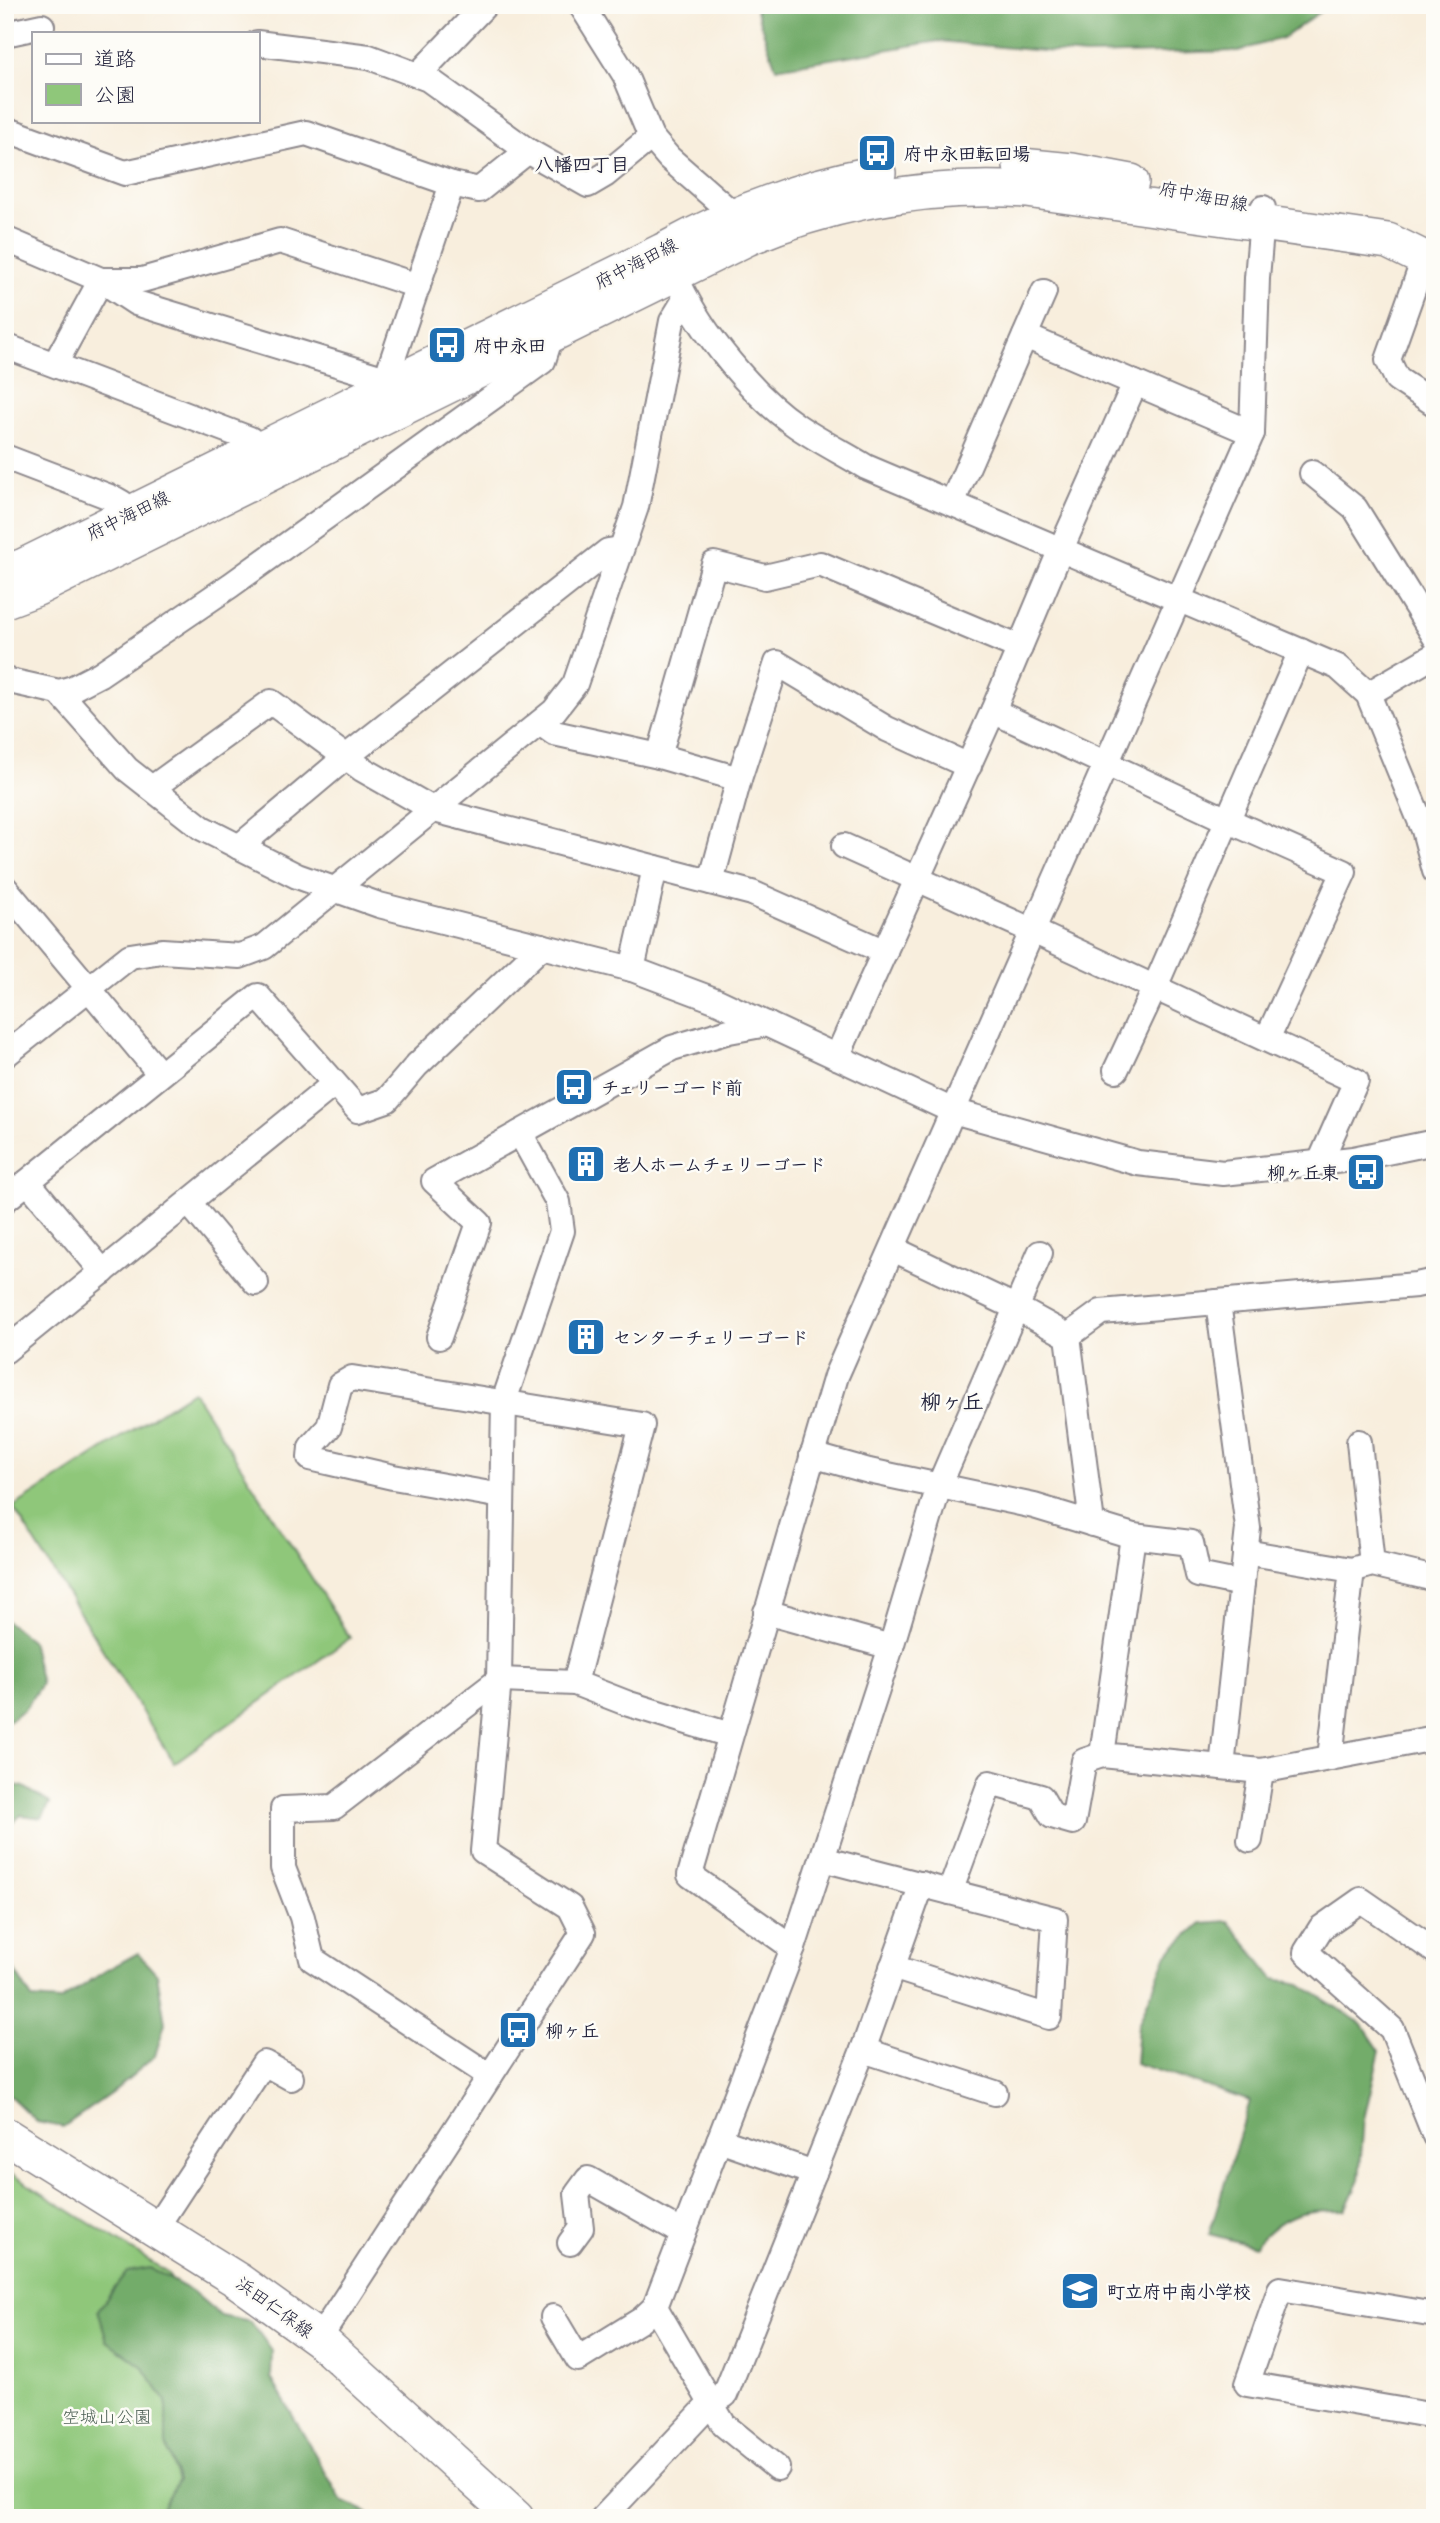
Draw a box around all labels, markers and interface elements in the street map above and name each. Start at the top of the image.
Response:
legend [32,32,259,122]
text: 道路 [94,45,136,72]
text: 公園 [94,81,136,108]
bus stop icon: 府中永田転回場 [856,132,898,174]
place label: 府中永田転回場 [904,142,1030,165]
district label: 八幡四丁目 [534,152,630,176]
street label: 府中海田線 [1158,176,1250,216]
street label: 府中海田線 [591,232,681,294]
bus stop icon: 府中永田 [426,324,468,366]
place label: 府中永田 [474,334,546,357]
street label: 府中海田線 [83,485,173,545]
bus stop icon: チェリーゴード前 [553,1066,595,1108]
place label: チェリーゴード前 [601,1076,743,1099]
building icon: 老人ホームチェリーゴード [565,1143,607,1185]
bus stop icon: 柳ヶ丘東 [1345,1151,1387,1193]
place label: 老人ホームチェリーゴード [613,1153,826,1176]
place label: 柳ヶ丘東 [1267,1161,1339,1184]
building icon: センターチェリーゴード [565,1316,607,1358]
place label: センターチェリーゴード [613,1326,809,1349]
district label: 柳ヶ丘 [921,1388,984,1415]
bus stop icon: 柳ヶ丘 [497,2009,539,2051]
place label: 柳ヶ丘 [545,2019,599,2042]
school or university icon: 町立府中南小学校 [1059,2270,1101,2312]
street label: 浜田仁保線 [232,2271,318,2343]
place label: 町立府中南小学校 [1107,2280,1251,2303]
park label: 空城山公園 [62,2405,152,2428]

